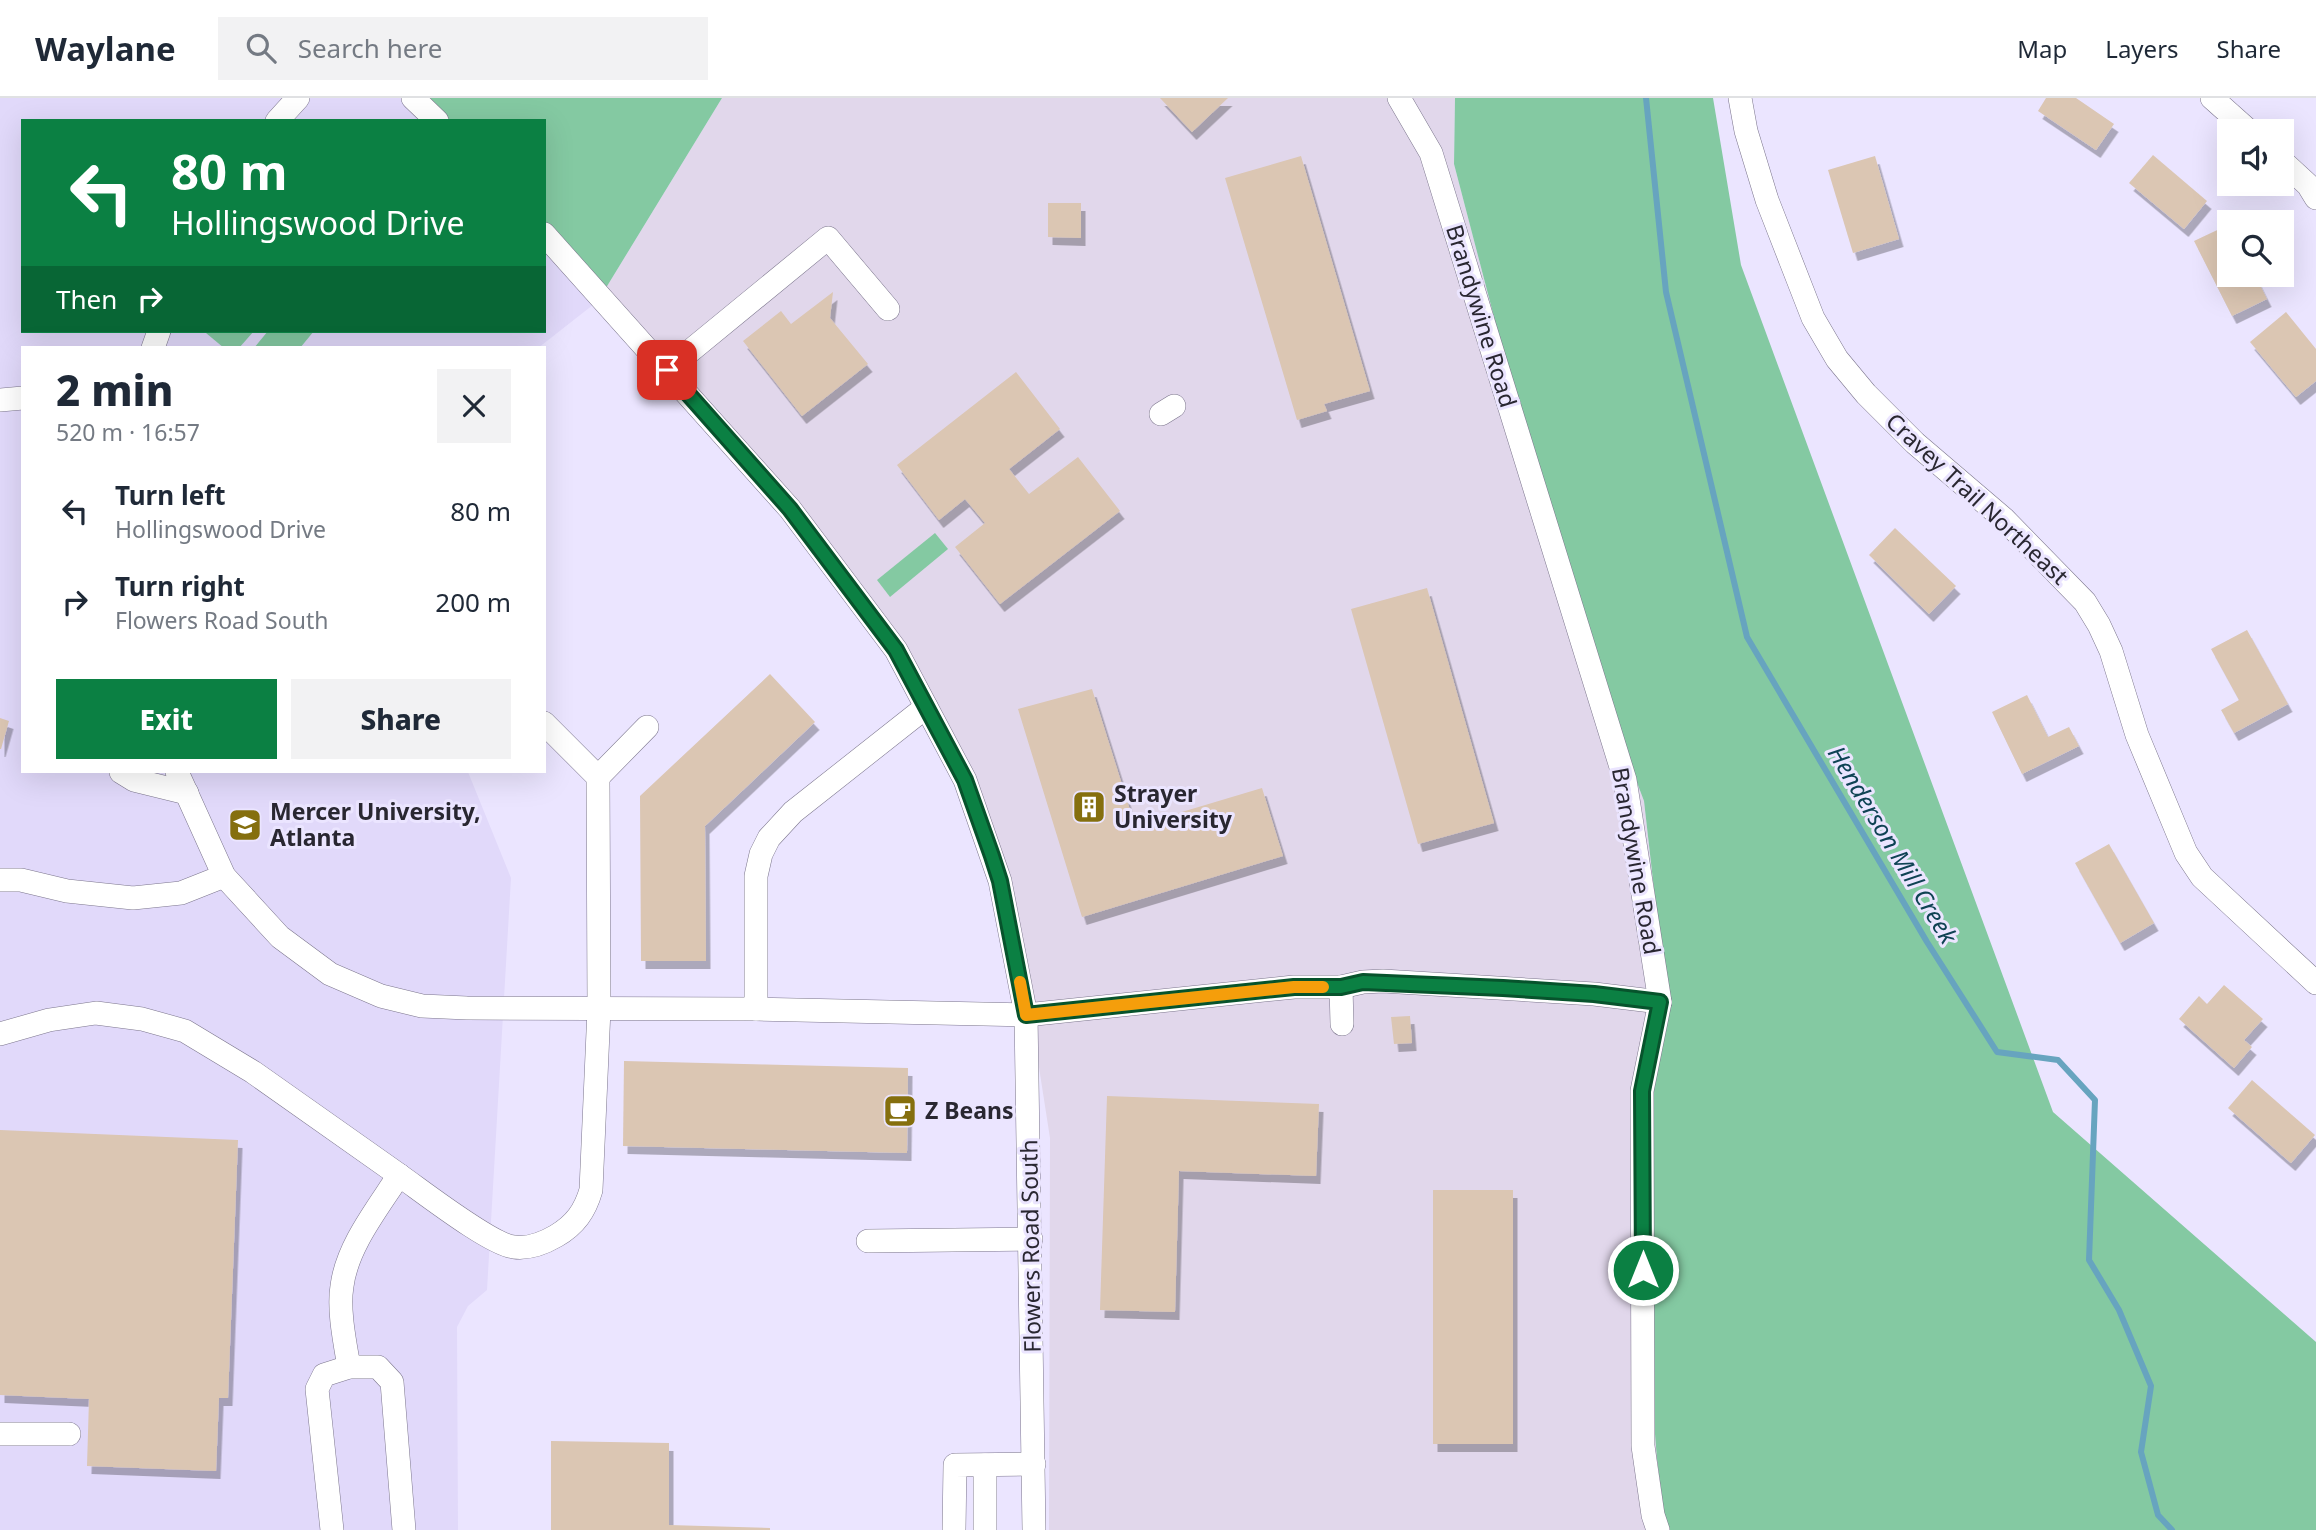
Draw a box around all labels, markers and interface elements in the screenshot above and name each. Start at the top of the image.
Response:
search box [218,17,708,80]
text: Waylane [35,26,176,71]
icon: search [242,29,280,67]
text: Search here [298,30,442,66]
text: Map [2017,32,2067,65]
text: Layers [2105,32,2179,65]
text: Share [2217,32,2281,65]
map controls [2217,119,2294,287]
button: sound [2217,119,2294,196]
text: 80 m [171,138,288,204]
icon: left [56,147,147,238]
text: Hollingswood Drive [171,201,465,244]
button: search [2217,210,2294,287]
street label: Brandywine Road [1439,220,1525,411]
icon: right [131,280,169,318]
text: Then [56,281,117,317]
pin [637,340,697,400]
icon: arrive [648,351,686,389]
text: 2 min [56,361,173,418]
button: close [437,369,511,443]
street label: Cravey Trail Northeast [1880,405,2076,591]
text: 520 m · 16:57 [56,416,200,448]
text: Turn left [115,477,226,513]
icon: left [56,492,94,530]
text: 80 m [450,493,511,529]
text: Hollingswood Drive [115,513,326,545]
text: Turn right [115,568,245,604]
icon: right [56,583,94,621]
text: 200 m [435,584,511,620]
text: Flowers Road South [115,604,328,636]
button: Exit [56,679,277,759]
button: Share [291,679,511,759]
water label: Henderson Mill Creek [1821,739,1966,950]
street label: Brandywine Road [1605,765,1669,957]
place label: Strayer University [1114,777,1233,835]
building icon: Strayer University [1070,788,1108,826]
place label: Mercer University, Atlanta [270,795,481,853]
school or university icon: Mercer University, Atlanta [226,806,264,844]
cafe icon: Z Beans [881,1092,919,1130]
place label: Z Beans [925,1094,1014,1126]
street label: Flowers Road South [1012,1139,1048,1353]
position arrow [1606,1233,1680,1307]

